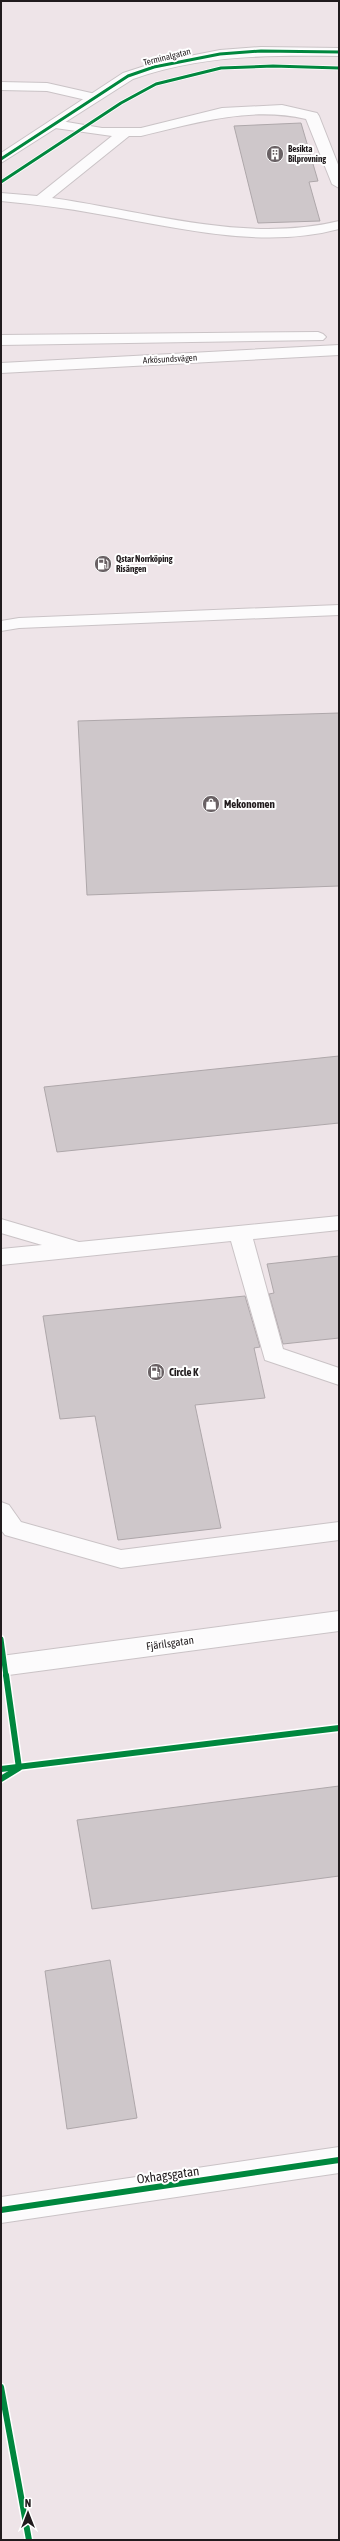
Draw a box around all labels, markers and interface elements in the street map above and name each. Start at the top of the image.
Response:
street label: Terminalgatan [142,46,192,68]
building icon: Besikta Bilprovning [265,144,285,164]
place label: Besikta Bilprovning [288,144,326,164]
street label: Arkösundsvägen [143,353,197,365]
fuel station icon: Qstar Norrköping Risängen [93,554,113,574]
place label: Qstar Norrköping Risängen [116,554,173,574]
shop icon: Mekonomen [201,794,221,814]
place label: Mekonomen [224,798,275,810]
fuel station icon: Circle K [146,1362,166,1382]
place label: Circle K [169,1366,199,1378]
street label: Fjärilsgatan [145,1634,195,1652]
street label: Oxhagsgatan [136,2163,200,2187]
north arrow [8,2493,48,2533]
text: N [25,2497,31,2509]

